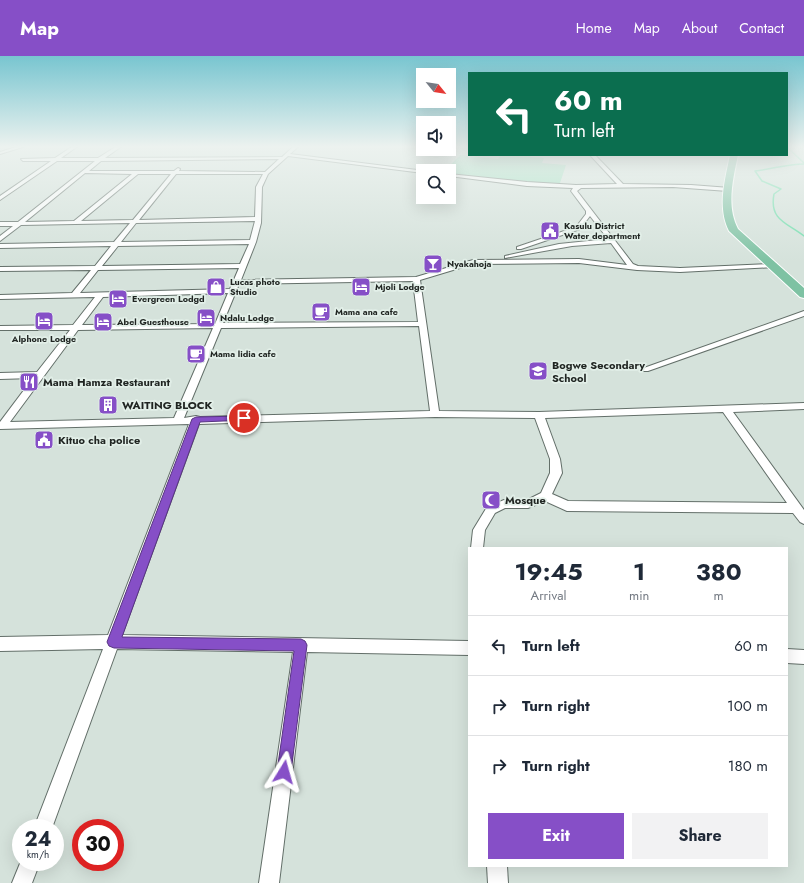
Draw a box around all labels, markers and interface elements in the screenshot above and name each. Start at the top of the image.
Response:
text: Map [20,15,59,42]
text: Home [576,18,612,38]
text: Map [634,18,660,38]
text: About [682,18,717,38]
text: Contact [739,18,784,38]
north arrow [416,68,456,108]
map controls [416,68,456,204]
text: 60 m [554,80,623,121]
icon: left [488,88,540,140]
button: sound [416,116,456,156]
text: Turn left [554,118,614,144]
button: search [416,164,456,204]
place label: Kasulu District Water department [564,219,640,242]
public building icon: Kasulu District Water department [539,220,561,242]
bar icon: Nyakahoja [422,253,444,275]
place label: Nyakahoja [447,257,492,270]
place label: Lucas photo Studio [230,275,281,298]
shop icon: Lucas photo Studio [205,276,227,298]
hotel icon: Mjoli Lodge [350,276,372,298]
place label: Mjoli Lodge [375,280,425,293]
hotel icon: Evergreen Lodgd [107,288,129,310]
place label: Evergreen Lodgd [132,292,205,305]
cafe icon: Mama ana cafe [310,301,332,323]
place label: Mama ana cafe [335,305,398,318]
hotel icon: Ndalu Lodge [195,307,217,329]
hotel icon: Alphone Lodge [33,310,55,332]
hotel icon: Abel Guesthouse [92,311,114,333]
place label: Ndalu Lodge [220,311,274,324]
place label: Abel Guesthouse [116,315,189,328]
place label: Alphone Lodge [11,332,76,345]
cafe icon: Mama lidia cafe [185,343,207,365]
place label: Mama lidia cafe [210,347,276,360]
place label: Bogwe Secondary School [552,357,645,386]
school or university icon: Bogwe Secondary School [527,360,549,382]
restaurant icon: Mama Hamza Restaurant [18,371,40,393]
place label: Mama Hamza Restaurant [43,374,171,390]
building icon: WAITING BLOCK [97,394,119,416]
place label: WAITING BLOCK [122,397,212,413]
pin [227,401,261,435]
icon: arrive [233,407,255,429]
public building icon: Kituo cha police [33,429,55,451]
place label: Kituo cha police [58,432,140,448]
mosque icon: Mosque [480,489,502,511]
place label: Mosque [505,492,546,508]
text: 19:45 [514,554,583,589]
text: 1 [633,554,645,589]
text: 380 [696,554,742,589]
text: Arrival [531,586,566,605]
text: min [629,586,649,605]
text: m [714,586,724,605]
icon: left [488,635,510,657]
text: Turn left [522,635,580,657]
text: 60 m [734,635,768,657]
icon: right [488,695,510,717]
text: Turn right [522,695,590,717]
text: 100 m [727,695,768,717]
position arrow [263,751,305,793]
icon: right [488,755,510,777]
text: Turn right [522,755,590,777]
text: 180 m [728,755,768,777]
button: Exit [488,813,624,859]
button: Share [632,813,768,859]
speed limit sign: 30 [72,819,124,871]
text: 24 [24,825,52,854]
text: km/h [27,847,49,862]

